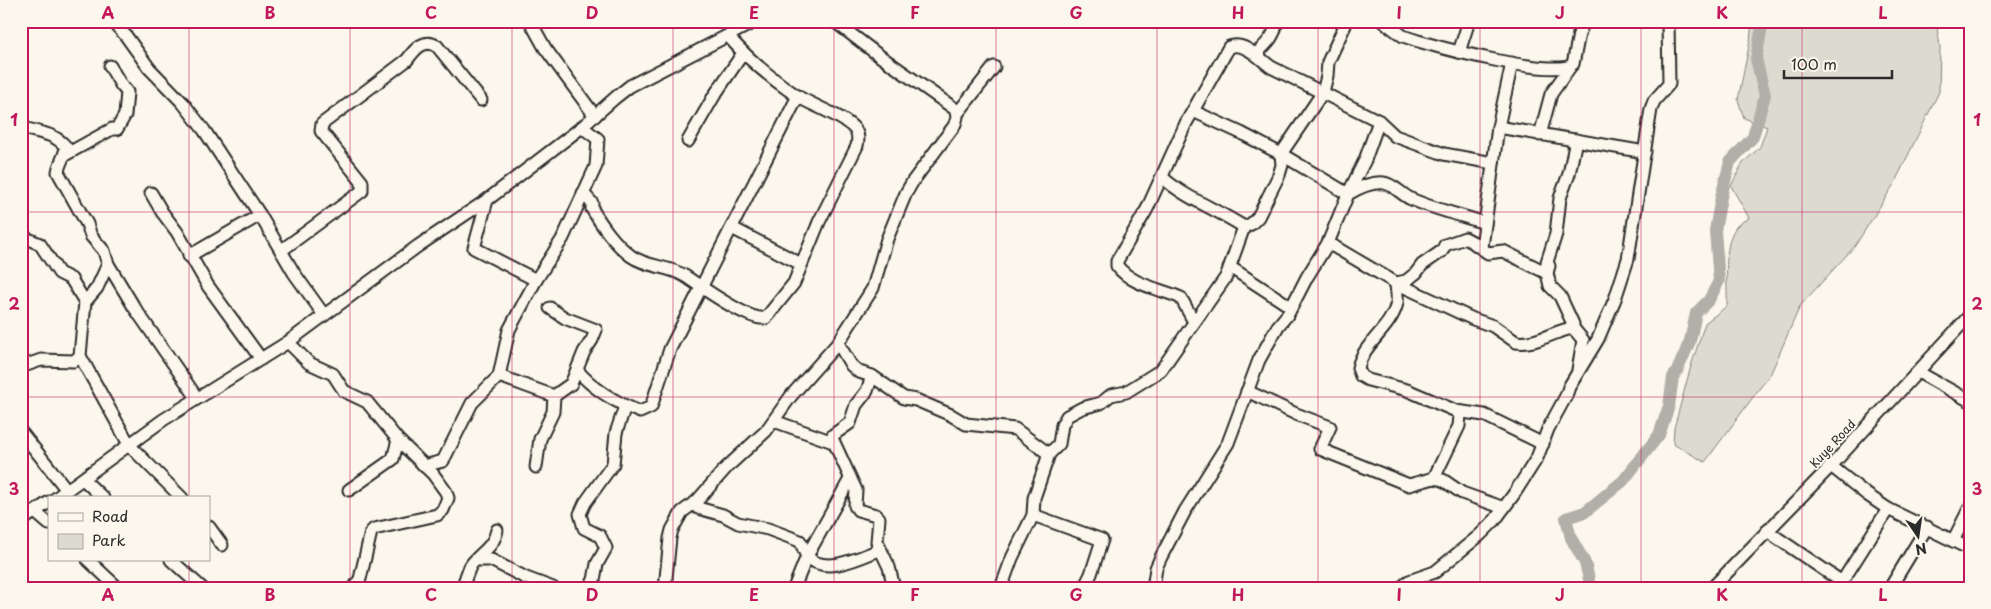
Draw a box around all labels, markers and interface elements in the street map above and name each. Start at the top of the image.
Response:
text: A [102,0,115,24]
text: B [265,0,276,24]
text: C [425,0,437,24]
text: D [586,0,598,24]
text: E [749,0,759,24]
text: F [910,0,920,24]
text: G [1069,0,1083,24]
text: H [1232,0,1244,24]
text: I [1396,0,1402,24]
text: J [1555,0,1565,24]
text: K [1716,0,1728,24]
text: L [1878,0,1888,24]
scale bar [1784,48,1891,80]
text: 100 m [1791,52,1837,75]
text: 1 [10,107,18,131]
text: 1 [1973,107,1981,131]
text: 2 [8,291,20,315]
text: 2 [1971,291,1983,315]
street label: Kuye Road [1805,415,1859,471]
text: 3 [9,476,19,500]
text: 3 [1972,476,1982,500]
legend [48,496,210,562]
text: Road [92,504,128,527]
north arrow [1894,512,1944,562]
text: Park [92,528,126,551]
text: N [1913,538,1929,561]
text: A [102,582,115,606]
text: B [265,582,276,606]
text: C [425,582,437,606]
text: D [586,582,598,606]
text: E [749,582,759,606]
text: F [910,582,920,606]
text: G [1069,582,1083,606]
text: H [1232,582,1244,606]
text: I [1396,582,1402,606]
text: J [1555,582,1565,606]
text: K [1716,582,1728,606]
text: L [1878,582,1888,606]

